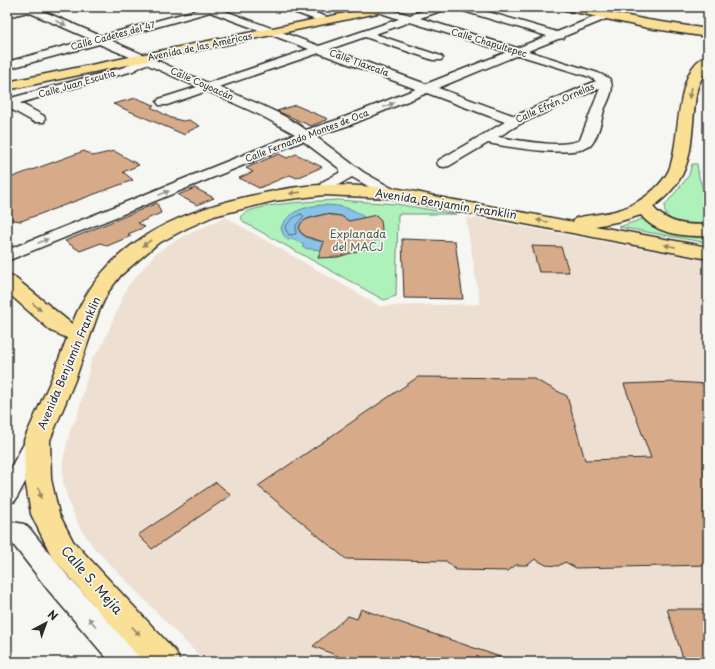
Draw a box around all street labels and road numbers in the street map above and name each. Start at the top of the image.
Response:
street label: Calle Cadetes del 47 [69,17,157,53]
street label: Calle Chapultepec [450,24,529,60]
street label: Avenida de las Américas [146,28,253,64]
street label: Calle Tlaxcala [328,45,391,79]
street label: Calle Coyoacán [169,63,236,103]
street label: Calle Juan Escutia [36,65,117,101]
street label: Calle Efrén Ornelas [513,78,596,126]
street label: Calle Fernando Montes de Oca [243,105,371,165]
street label: Avenida Benjamín Franklin [374,184,518,223]
street label: Avenida Benjamín Franklin [33,294,104,432]
street label: Calle S. Mejía [57,541,128,619]

